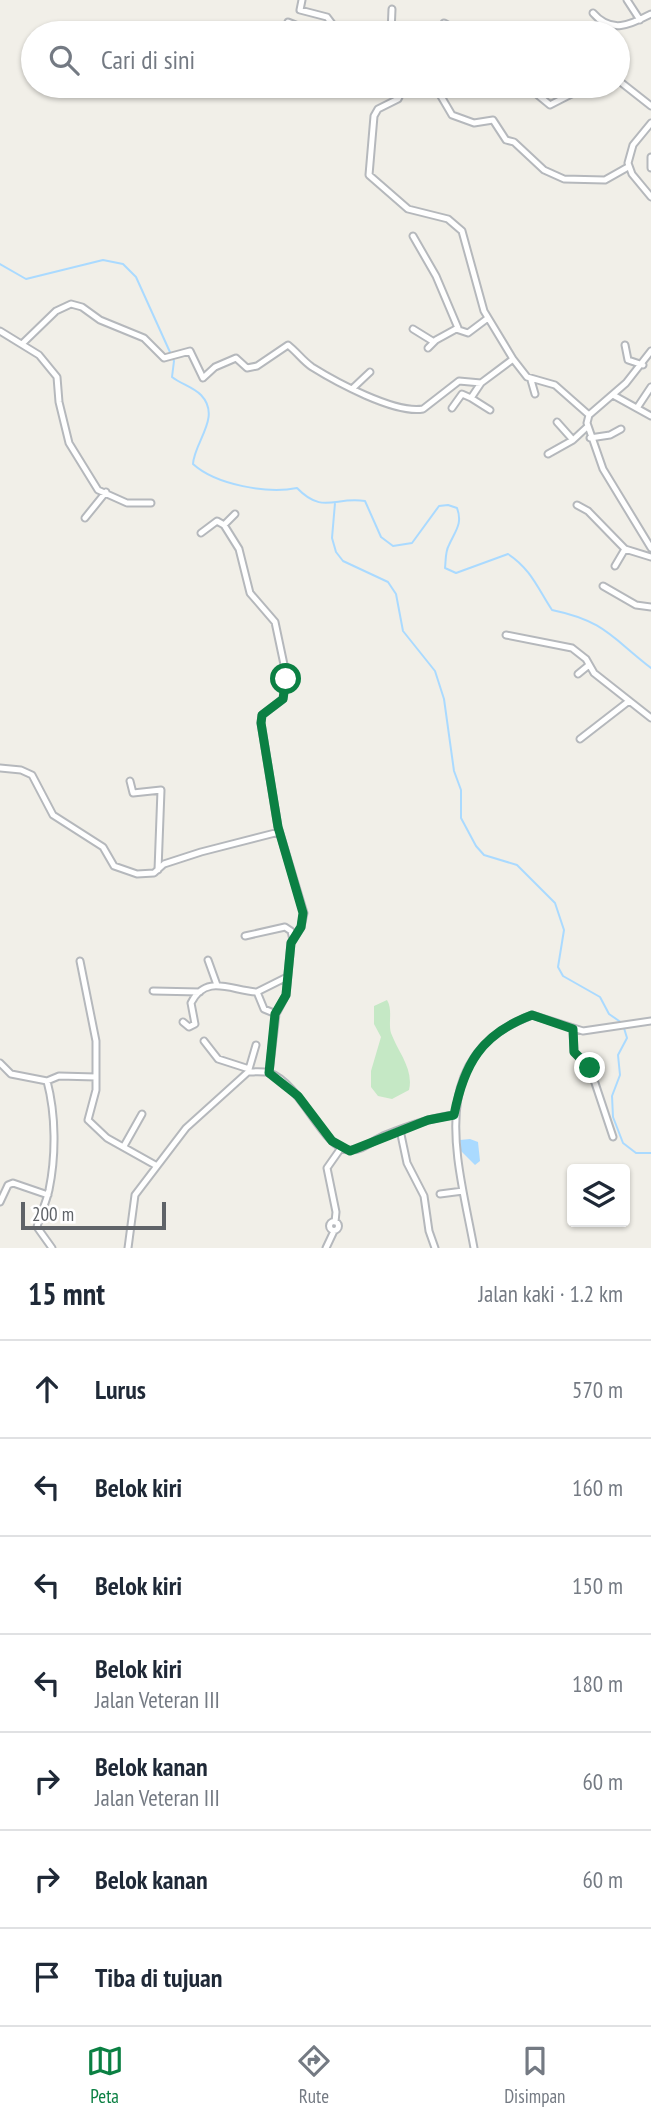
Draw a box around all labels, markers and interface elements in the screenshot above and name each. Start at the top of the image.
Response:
search box [21,21,630,98]
icon: search [45,41,83,79]
text: Cari di sini [101,43,195,76]
route start [270,663,301,694]
route end [574,1052,605,1083]
map controls [567,1164,630,1227]
button: layers [567,1164,630,1227]
scale bar [21,1199,166,1231]
text: 200 m [32,1202,74,1226]
text: 15 mnt [28,1274,105,1313]
text: Jalan kaki · 1.2 km [478,1279,623,1308]
icon: ahead [28,1370,66,1408]
text: Lurus [95,1373,146,1406]
text: 570 m [572,1375,623,1404]
icon: left [28,1468,66,1506]
text: Belok kiri [95,1471,182,1504]
text: 160 m [572,1473,623,1502]
icon: left [28,1566,66,1604]
text: Belok kiri [95,1569,182,1602]
text: 150 m [572,1571,623,1600]
text: Belok kiri [95,1652,182,1685]
icon: left [28,1664,66,1702]
text: 180 m [572,1669,623,1698]
text: Jalan Veteran III [95,1685,220,1714]
text: Belok kanan [95,1750,208,1783]
icon: right [28,1762,66,1800]
text: 60 m [582,1767,623,1796]
text: Jalan Veteran III [95,1783,220,1812]
icon: right [28,1860,66,1898]
text: Belok kanan [95,1863,208,1896]
text: 60 m [582,1865,623,1894]
icon: arrive [28,1958,66,1996]
text: Tiba di tujuan [95,1961,223,1994]
tab: Peta [86,2042,124,2108]
tab: Rute [295,2042,333,2108]
tab: Disimpan [504,2042,565,2108]

